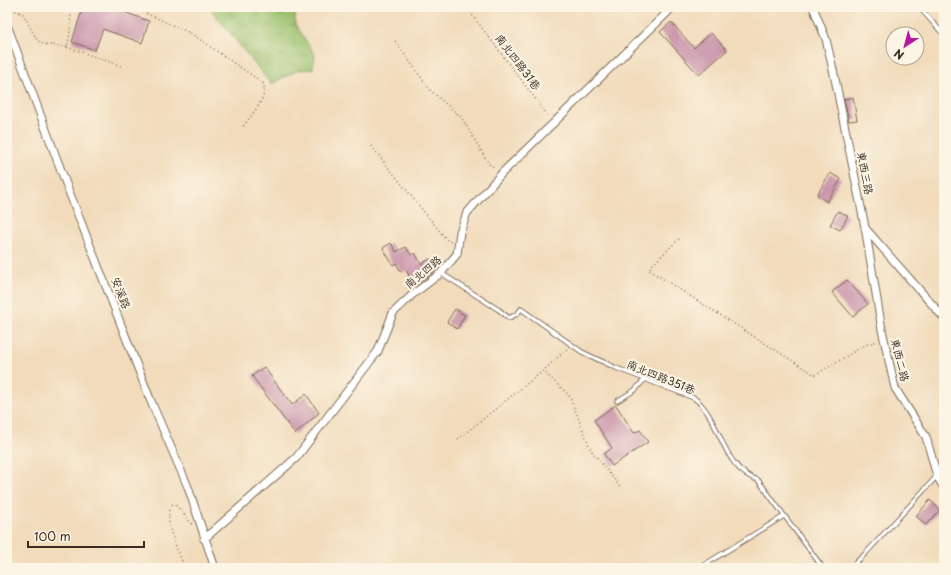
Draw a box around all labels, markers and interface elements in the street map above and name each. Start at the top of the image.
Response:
north arrow [885,26,925,66]
street label: 南北四路31巷 [492,30,545,93]
text: N [890,45,907,64]
street label: 東西三路 [853,150,878,196]
street label: 南北四路 [400,251,445,292]
street label: 安溪路 [108,274,135,311]
street label: 東西二路 [887,336,914,383]
street label: 南北四路351巷 [624,355,698,398]
scale bar [28,523,144,549]
text: 100 m [34,527,71,545]

